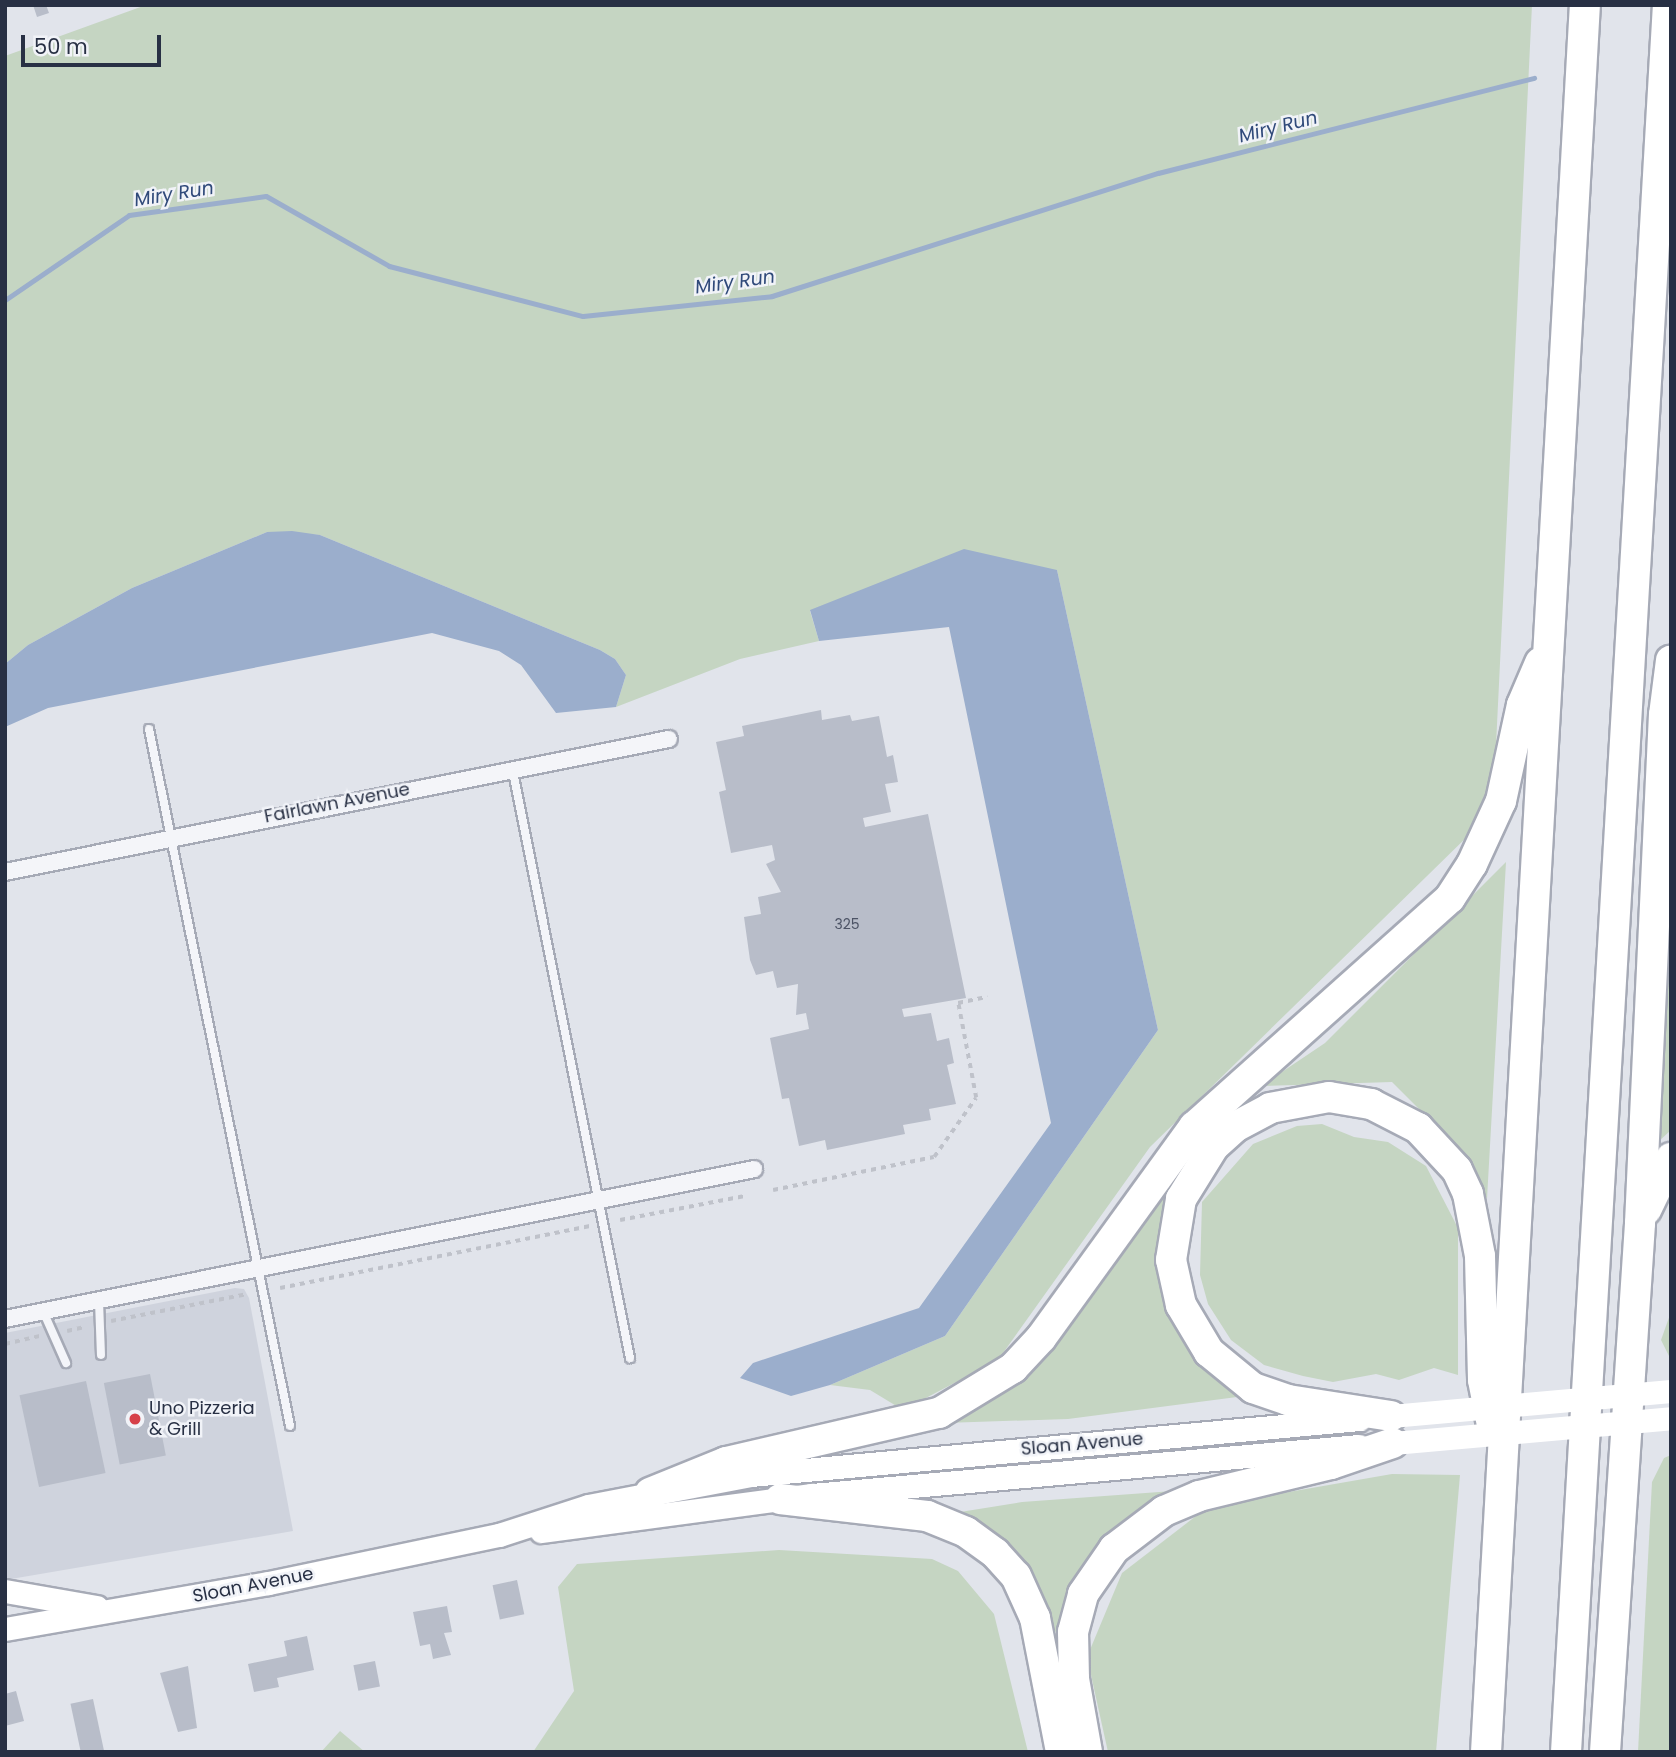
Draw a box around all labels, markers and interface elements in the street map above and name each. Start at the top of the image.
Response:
scale bar [24,21,164,65]
text: 50 m [34,32,88,61]
water label: Miry Run [1236,106,1320,148]
water label: Miry Run [133,176,215,212]
water label: Miry Run [694,265,776,299]
street label: Fairlawn Avenue [262,778,412,828]
house number: 325 [834,916,860,932]
place label: Uno Pizzeria & Grill [149,1398,255,1440]
marker: Uno Pizzeria & Grill [127,1411,143,1427]
street label: Sloan Avenue [1020,1428,1144,1460]
street label: Sloan Avenue [191,1563,315,1607]

